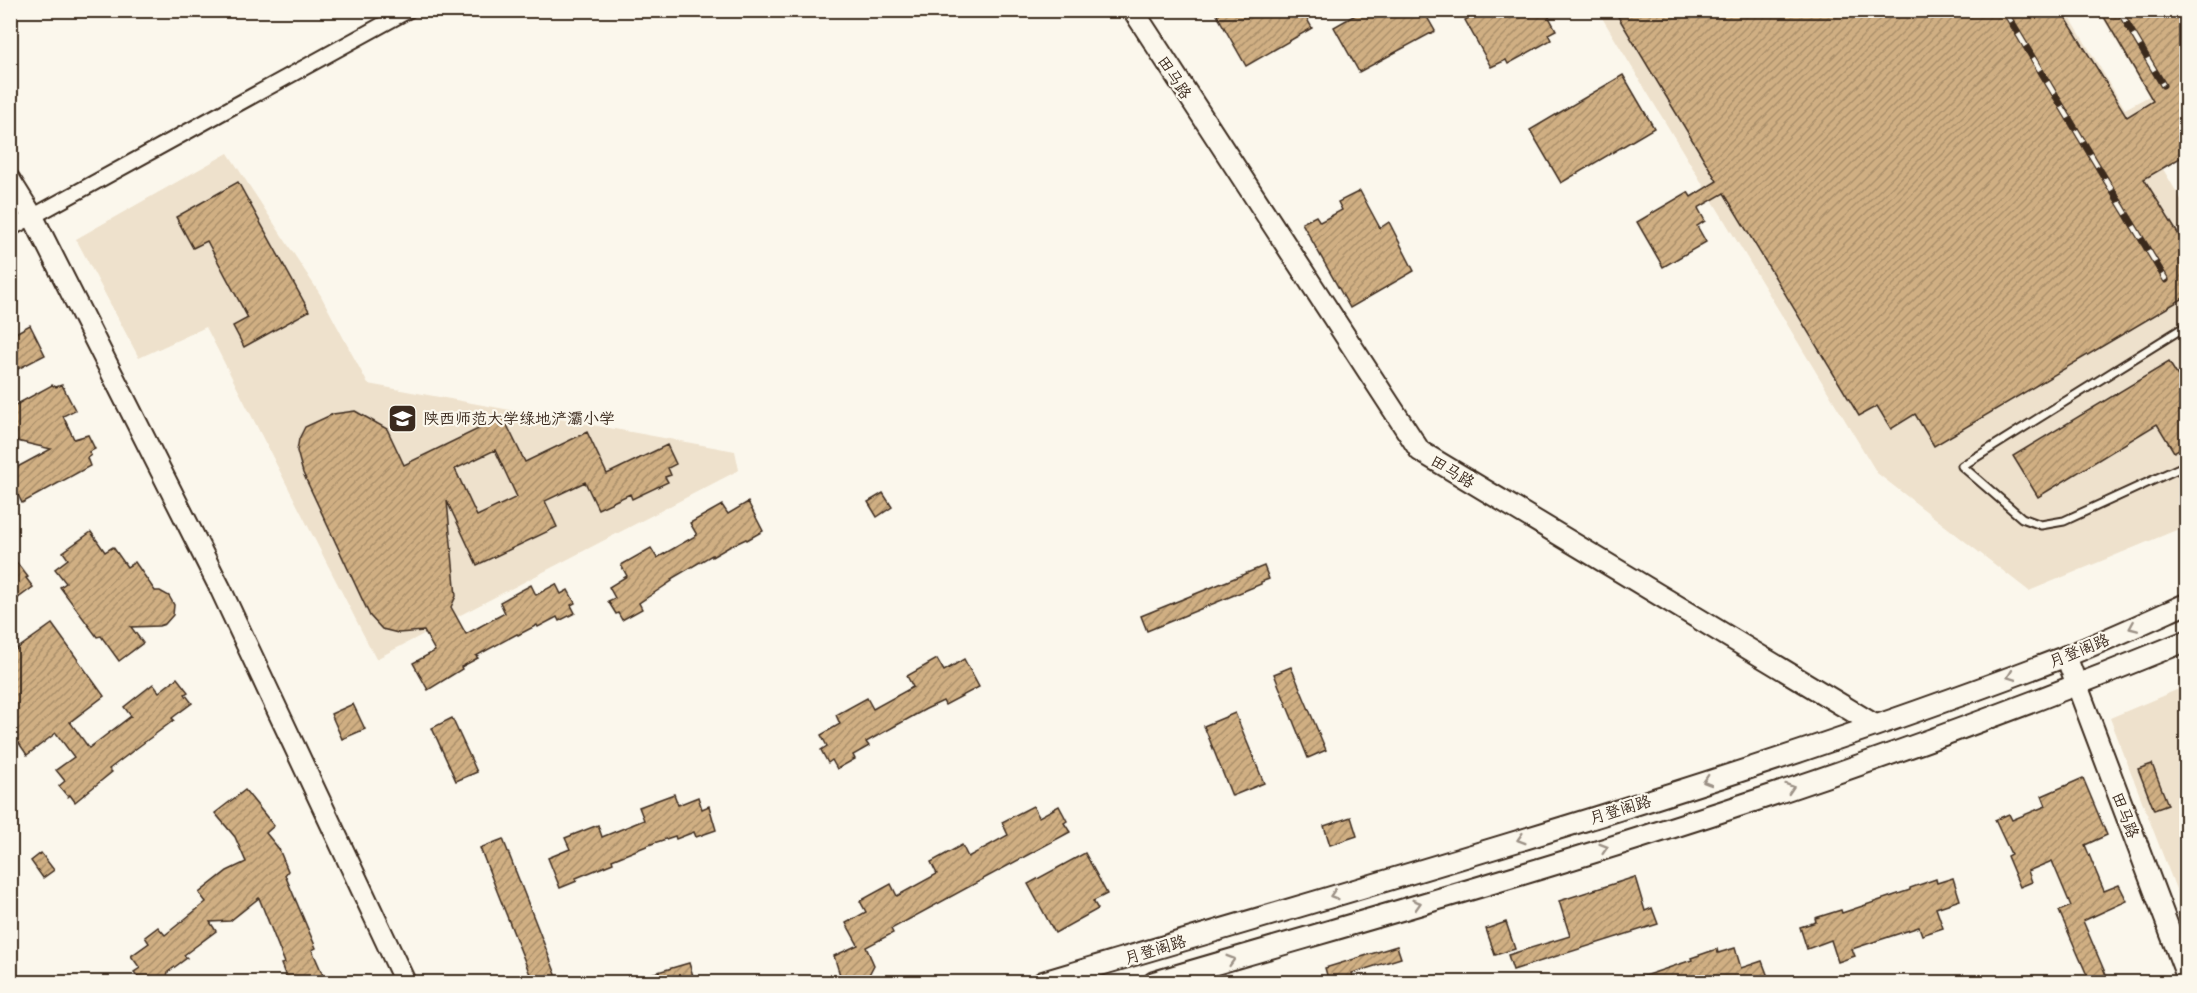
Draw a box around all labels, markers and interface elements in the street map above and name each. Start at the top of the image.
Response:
street label: 田马路 [1153,53,1195,103]
school or university icon: 陕西师范大学绿地浐灞小学 [386,402,418,434]
place label: 陕西师范大学绿地浐灞小学 [423,410,615,429]
street label: 田马路 [1427,452,1478,493]
one-way arrow [2128,620,2139,632]
street label: 月登阁路 [2046,631,2113,672]
one-way arrow [2006,669,2017,681]
one-way arrow [1702,774,1713,787]
one-way arrow [1784,783,1795,795]
street label: 田马路 [2107,790,2142,841]
street label: 月登阁路 [1587,792,1654,829]
one-way arrow [1516,832,1527,844]
one-way arrow [1598,843,1609,855]
one-way arrow [1330,888,1340,900]
one-way arrow [1412,899,1422,911]
street label: 月登阁路 [1122,932,1189,969]
one-way arrow [1225,955,1236,967]

